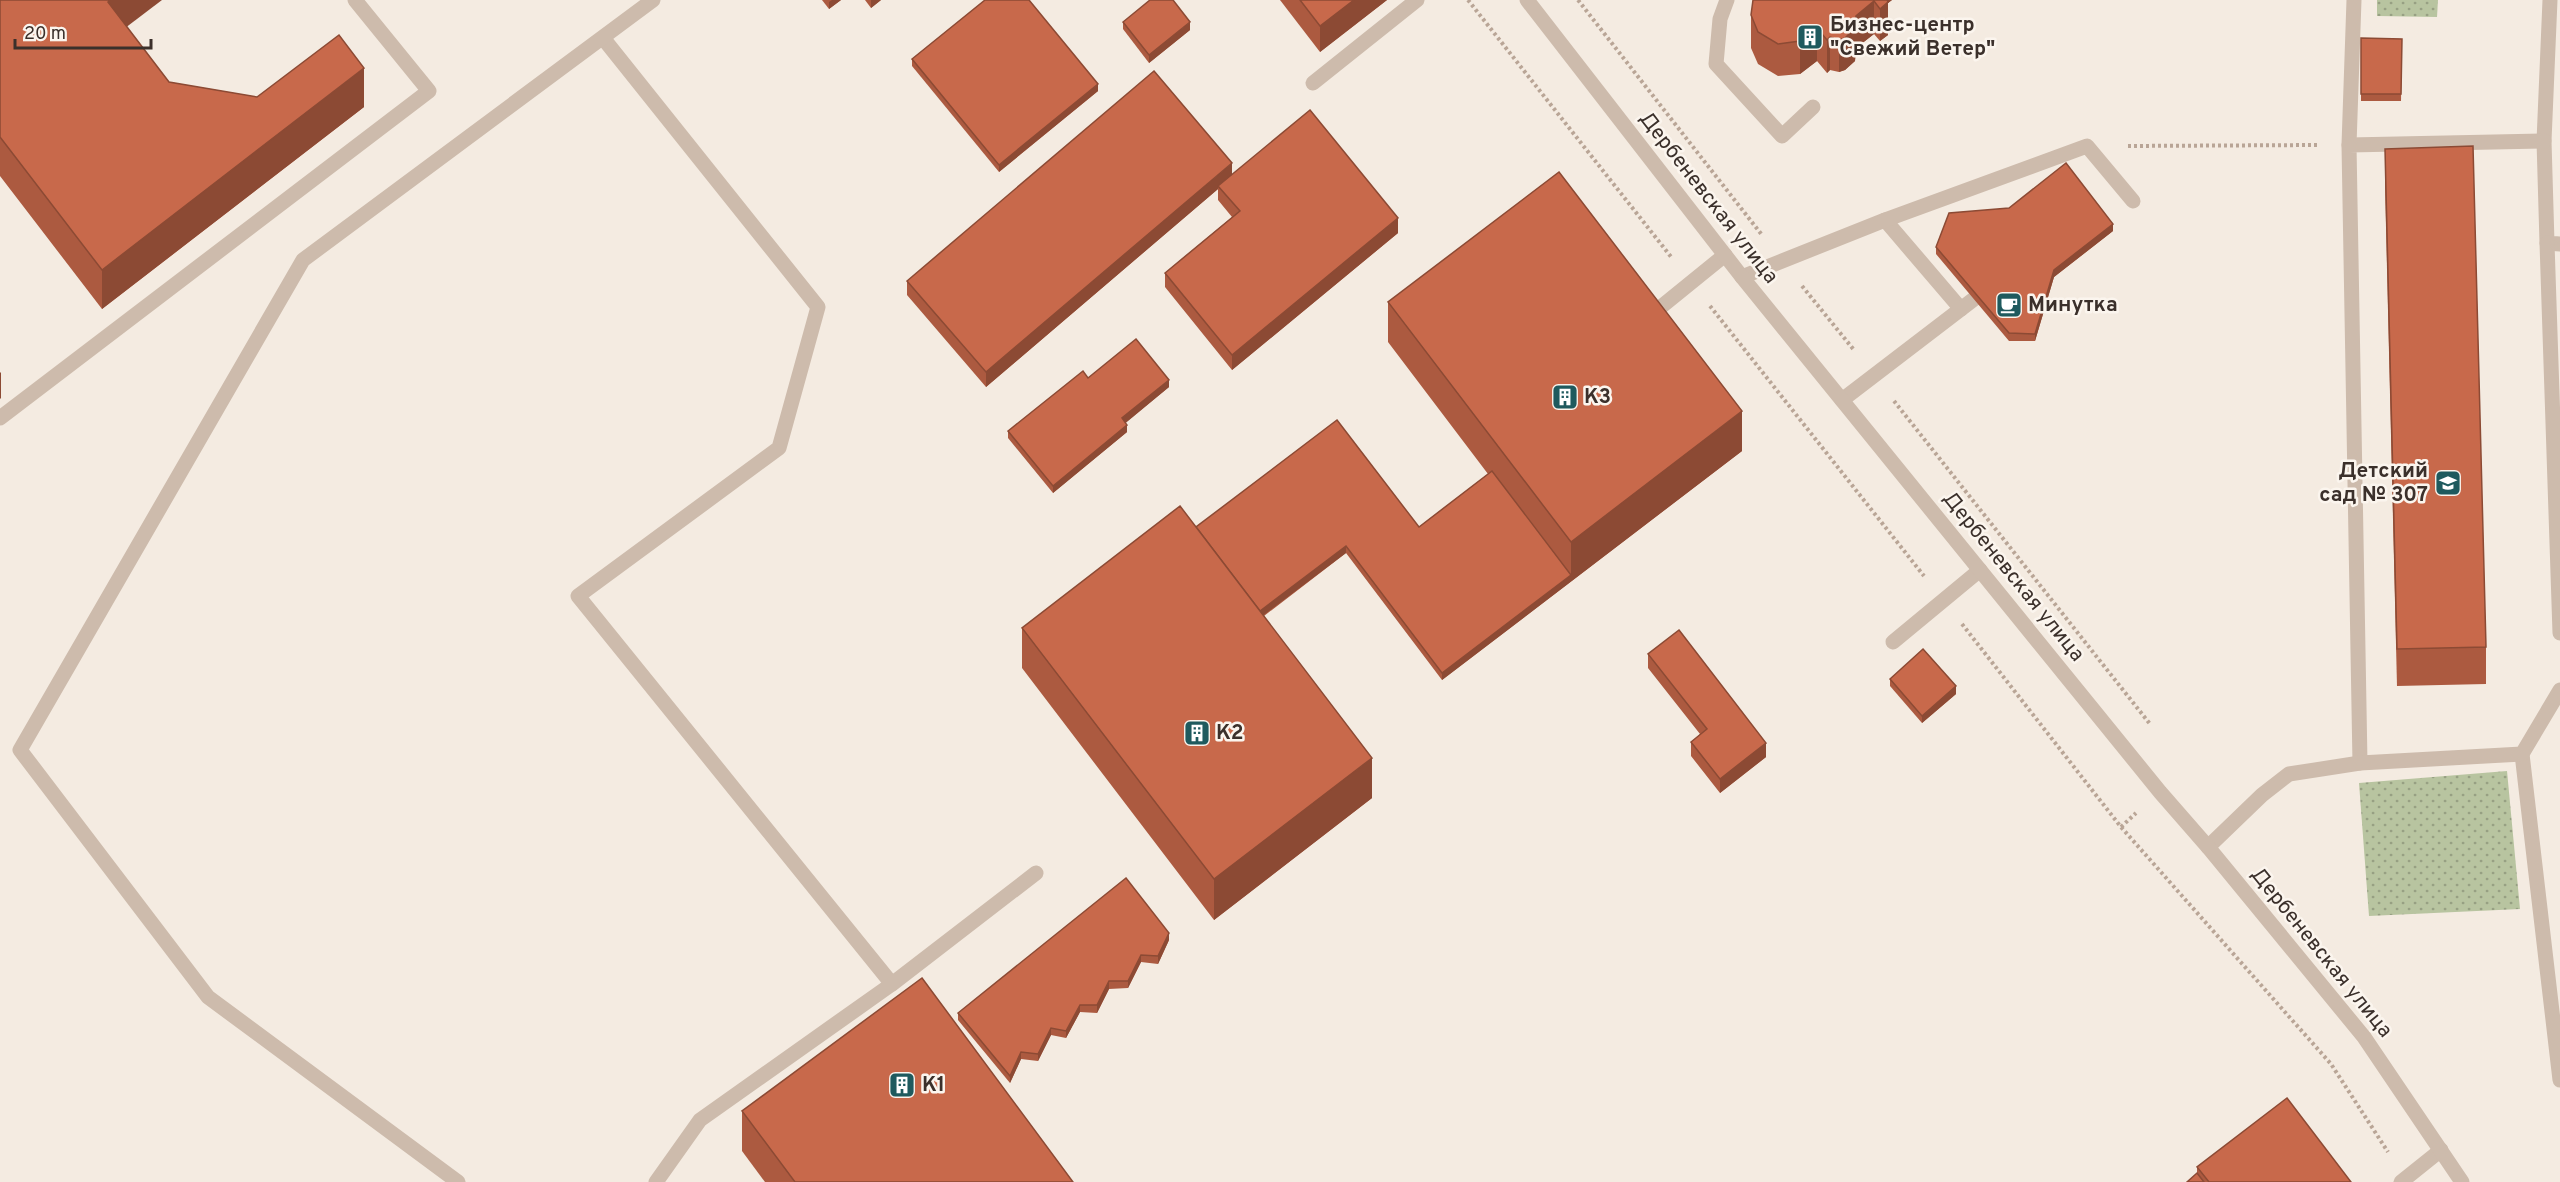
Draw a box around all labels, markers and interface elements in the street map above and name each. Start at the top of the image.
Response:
scale bar [15,12,152,50]
place label: Бизнес-центр "Свежий Ветер" [1830,12,1995,63]
building icon: Бизнес-центр "Свежий Ветер" [1795,22,1825,52]
text: 20 m [24,23,66,46]
street label: Дербеневская улица [1632,106,1784,290]
cafe icon: Минутка [1994,290,2024,320]
place label: Минутка [2028,292,2118,319]
building icon: К3 [1550,382,1580,412]
place label: К3 [1584,384,1611,411]
place label: Детский сад № 307 [2319,458,2428,509]
school or university icon: Детский сад № 307 [2433,468,2463,498]
street label: Дербеневская улица [1936,486,2090,668]
building icon: К2 [1182,718,1212,748]
place label: К2 [1216,720,1244,747]
street label: Дербеневская улица [2244,862,2398,1044]
building icon: К1 [887,1070,917,1100]
place label: К1 [922,1072,945,1099]

